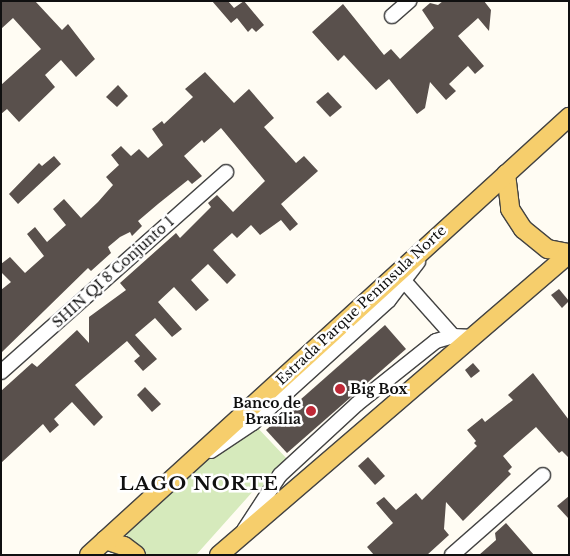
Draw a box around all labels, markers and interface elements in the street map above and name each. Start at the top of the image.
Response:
street label: SHIN QI 8 Conjunto 1 [49,213,177,331]
street label: Estrada Parque Península Norte [272,222,450,388]
place label: Big Box [350,381,408,397]
marker: Big Box [334,383,346,395]
place label: Banco de Brasília [233,395,301,428]
marker: Banco de Brasília [305,405,317,417]
district label: LAGO NORTE [118,473,280,495]

